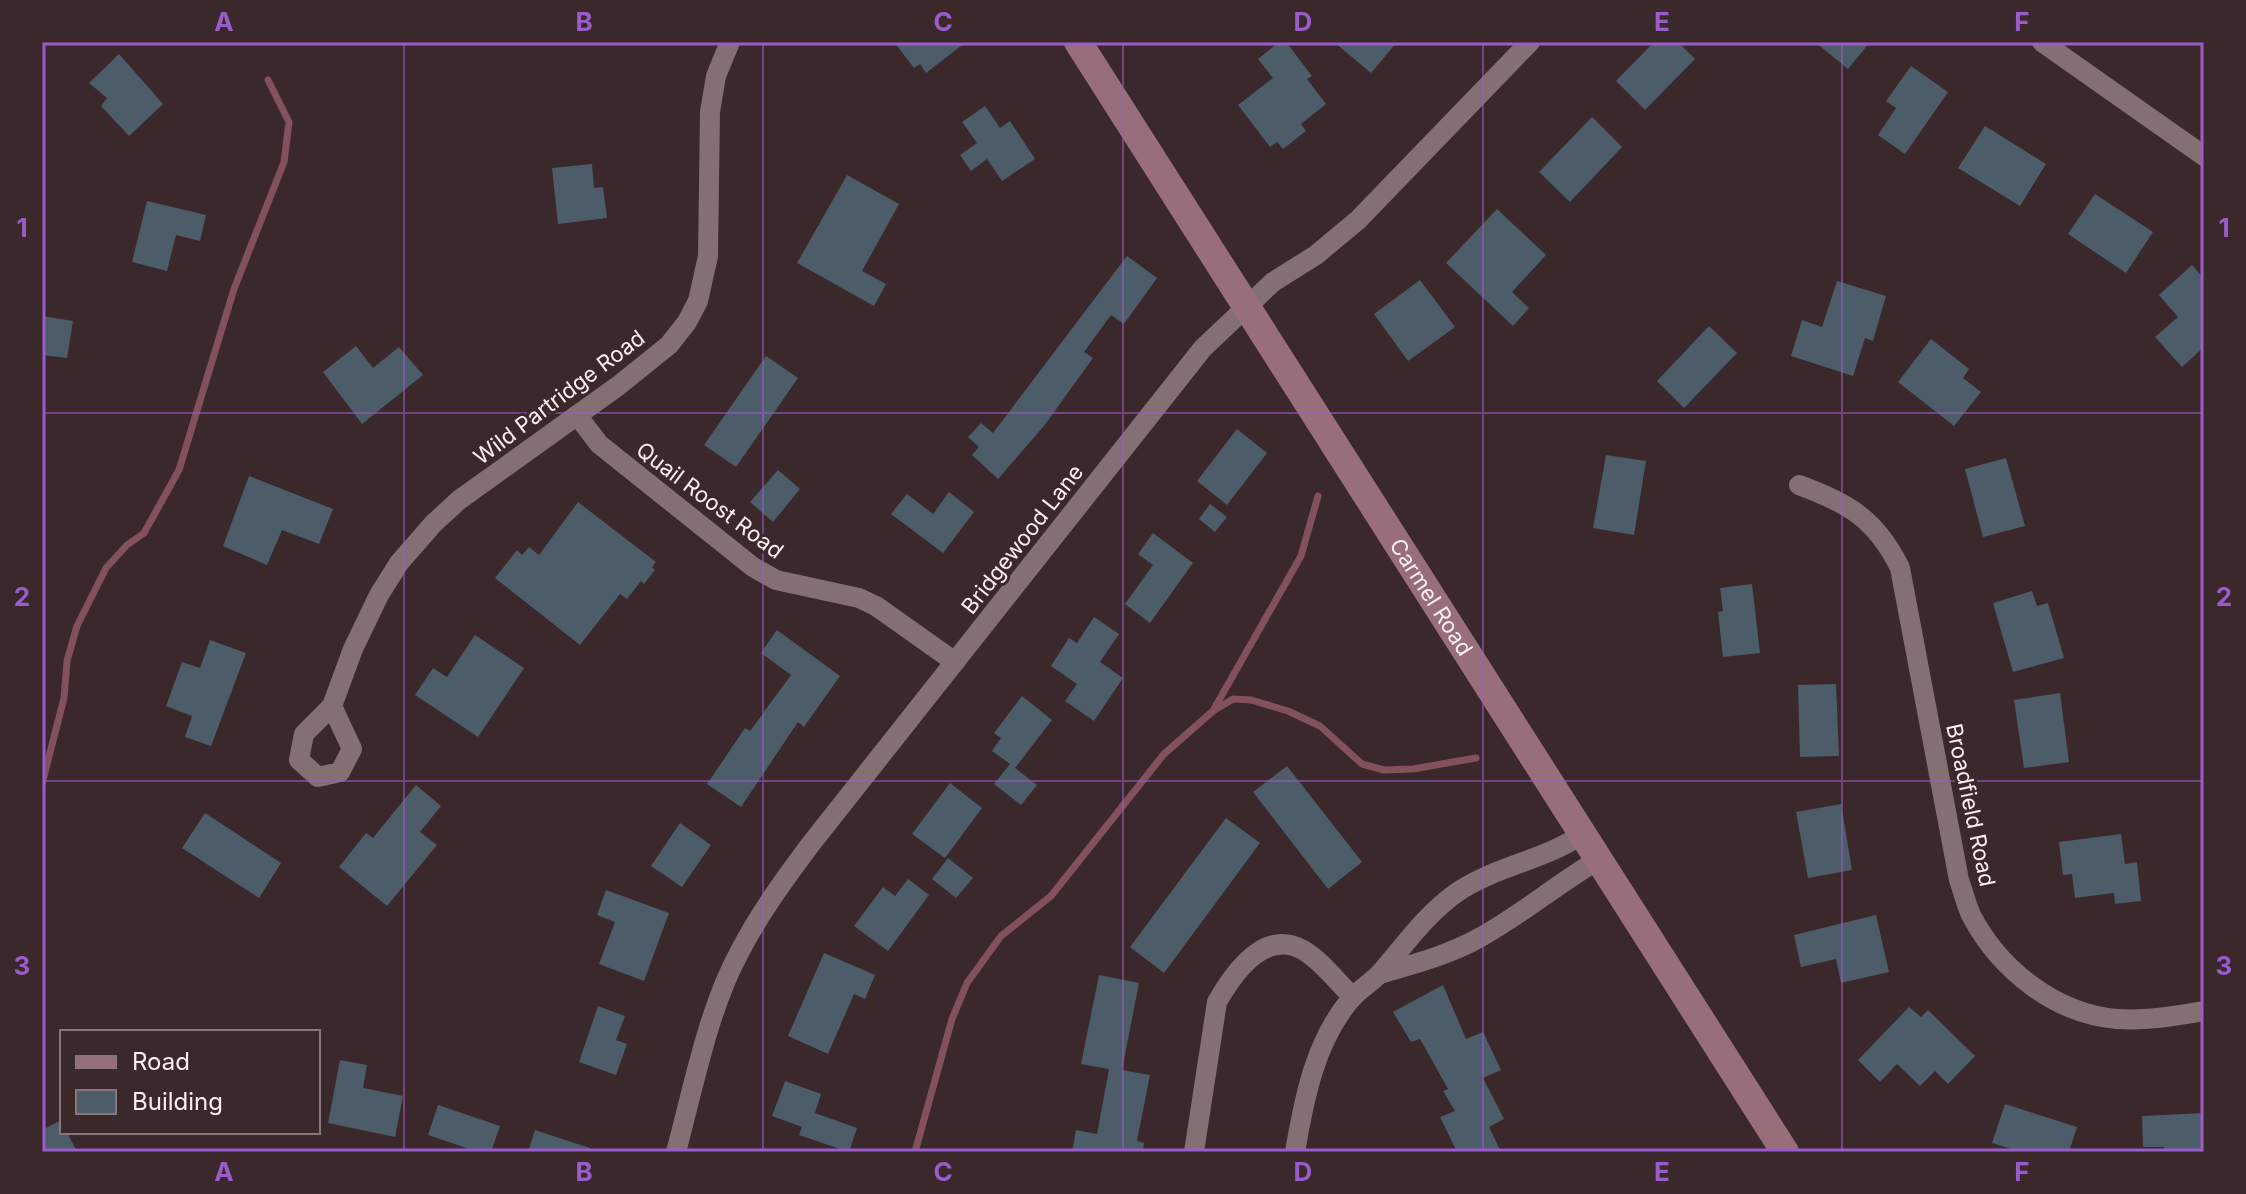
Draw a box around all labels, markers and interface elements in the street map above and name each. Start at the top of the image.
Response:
text: A [214,6,234,37]
text: B [575,6,593,37]
text: C [933,6,953,37]
text: D [1294,6,1312,37]
text: E [1654,6,1670,37]
text: F [2014,6,2030,37]
text: 1 [16,212,28,243]
text: 1 [2218,212,2230,243]
street label: Wild Partridge Road [468,324,650,470]
street label: Quail Roost Road [631,436,789,564]
street label: Bridgewood Lane [956,459,1088,619]
street label: Carmel Road [1385,534,1478,660]
text: 2 [14,581,30,612]
text: 2 [2216,581,2232,612]
street label: Broadfield Road [1941,721,2001,889]
text: 3 [14,950,30,981]
text: 3 [2216,950,2232,981]
legend [60,1030,320,1134]
text: Road [132,1047,190,1076]
text: Building [132,1087,223,1116]
text: A [214,1156,234,1187]
text: B [575,1156,593,1187]
text: C [933,1156,953,1187]
text: D [1294,1156,1312,1187]
text: E [1654,1156,1670,1187]
text: F [2014,1156,2030,1187]

